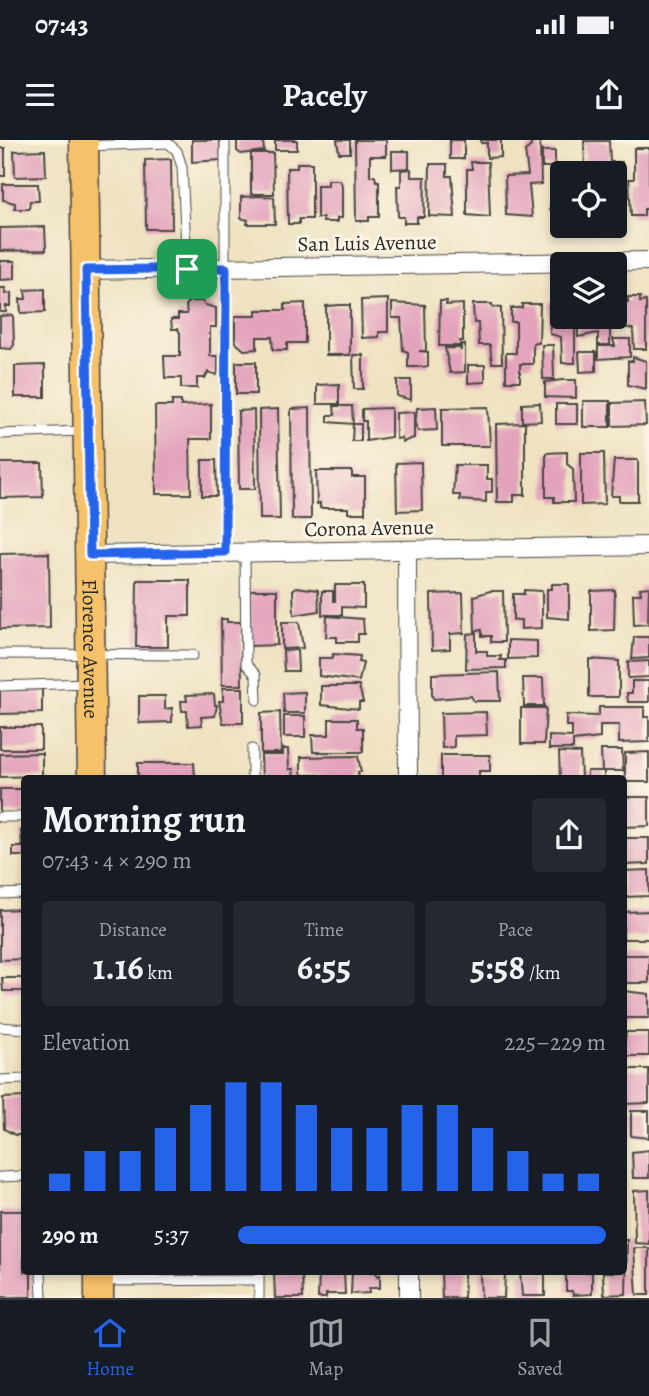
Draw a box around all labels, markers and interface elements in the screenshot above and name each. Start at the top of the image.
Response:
text: 07:43 [35,7,89,42]
text: Pacely [282,73,367,117]
icon: menu [21,76,59,114]
icon: share [590,76,628,114]
map controls [550,161,627,329]
button: locate [550,161,627,238]
street label: San Luis Avenue [297,228,437,258]
pin [157,239,217,299]
icon: arrive [168,250,206,288]
button: layers [550,252,627,329]
street label: Corona Avenue [304,513,434,543]
street label: Florence Avenue [75,579,105,719]
text: Morning run [42,793,246,845]
button: share [532,798,606,872]
text: 07:43 · 4 × 290 m [42,845,192,876]
text: Distance [99,917,167,943]
text: Time [304,917,344,943]
text: Pace [498,917,533,943]
text: 1.16 [93,943,144,991]
text: 6:55 [297,943,351,991]
text: 5:58 [470,943,525,991]
text: km [144,960,173,986]
text: /km [525,960,560,986]
text: Elevation [42,1027,130,1058]
text: 225–229 m [504,1027,606,1058]
text: 290 m [42,1220,99,1251]
text: 5:37 [154,1220,189,1251]
tab: Home [86,1314,134,1382]
tab: Map [307,1314,345,1382]
tab: Saved [518,1314,563,1382]

